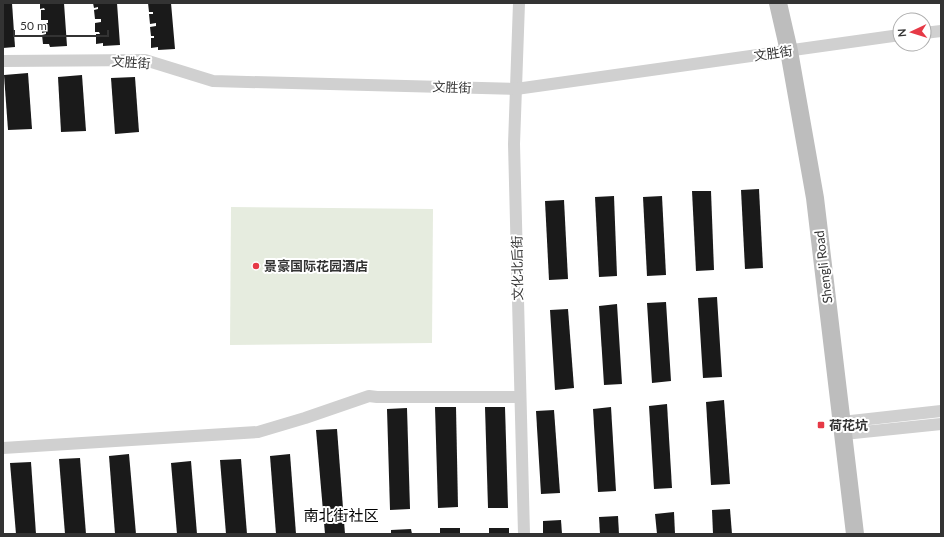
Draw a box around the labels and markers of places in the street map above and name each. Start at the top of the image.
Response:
place label: 景豪国际花园酒店 [264,258,368,274]
marker: 景豪国际花园酒店 [251,261,261,271]
place label: 荷花坑 [829,417,868,433]
marker: 荷花坑 [816,420,826,430]

